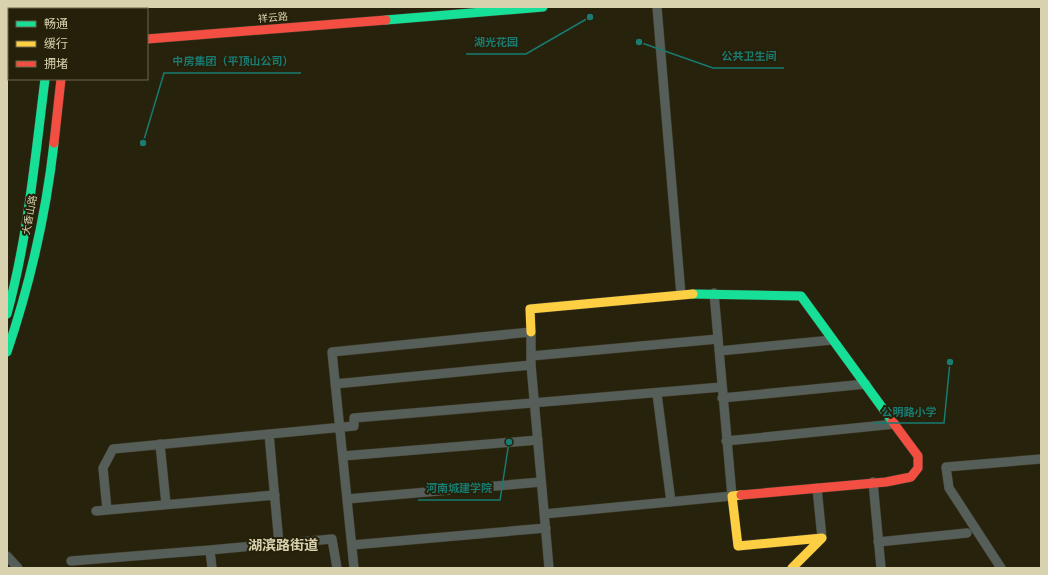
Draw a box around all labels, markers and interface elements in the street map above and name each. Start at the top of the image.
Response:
legend [8,8,148,80]
street label: 祥云路 [257,10,289,26]
text: 畅通 [44,16,68,33]
callout: 湖光花园 [466,31,526,54]
text: 湖光花园 [474,35,518,50]
text: 缓行 [44,36,68,53]
callout: 公共卫生间 [713,45,784,68]
text: 公共卫生间 [722,49,777,64]
callout: 中房集团（平顶山公司） [164,50,301,73]
text: 中房集团（平顶山公司） [173,54,294,69]
text: 拥堵 [44,56,68,73]
street label: 大香山路 [19,194,41,236]
callout: 公明路小学 [873,400,944,423]
text: 公明路小学 [882,405,937,420]
callout: 河南城建学院 [418,477,500,500]
text: 河南城建学院 [426,481,492,496]
district label: 湖滨路街道 [248,536,318,556]

